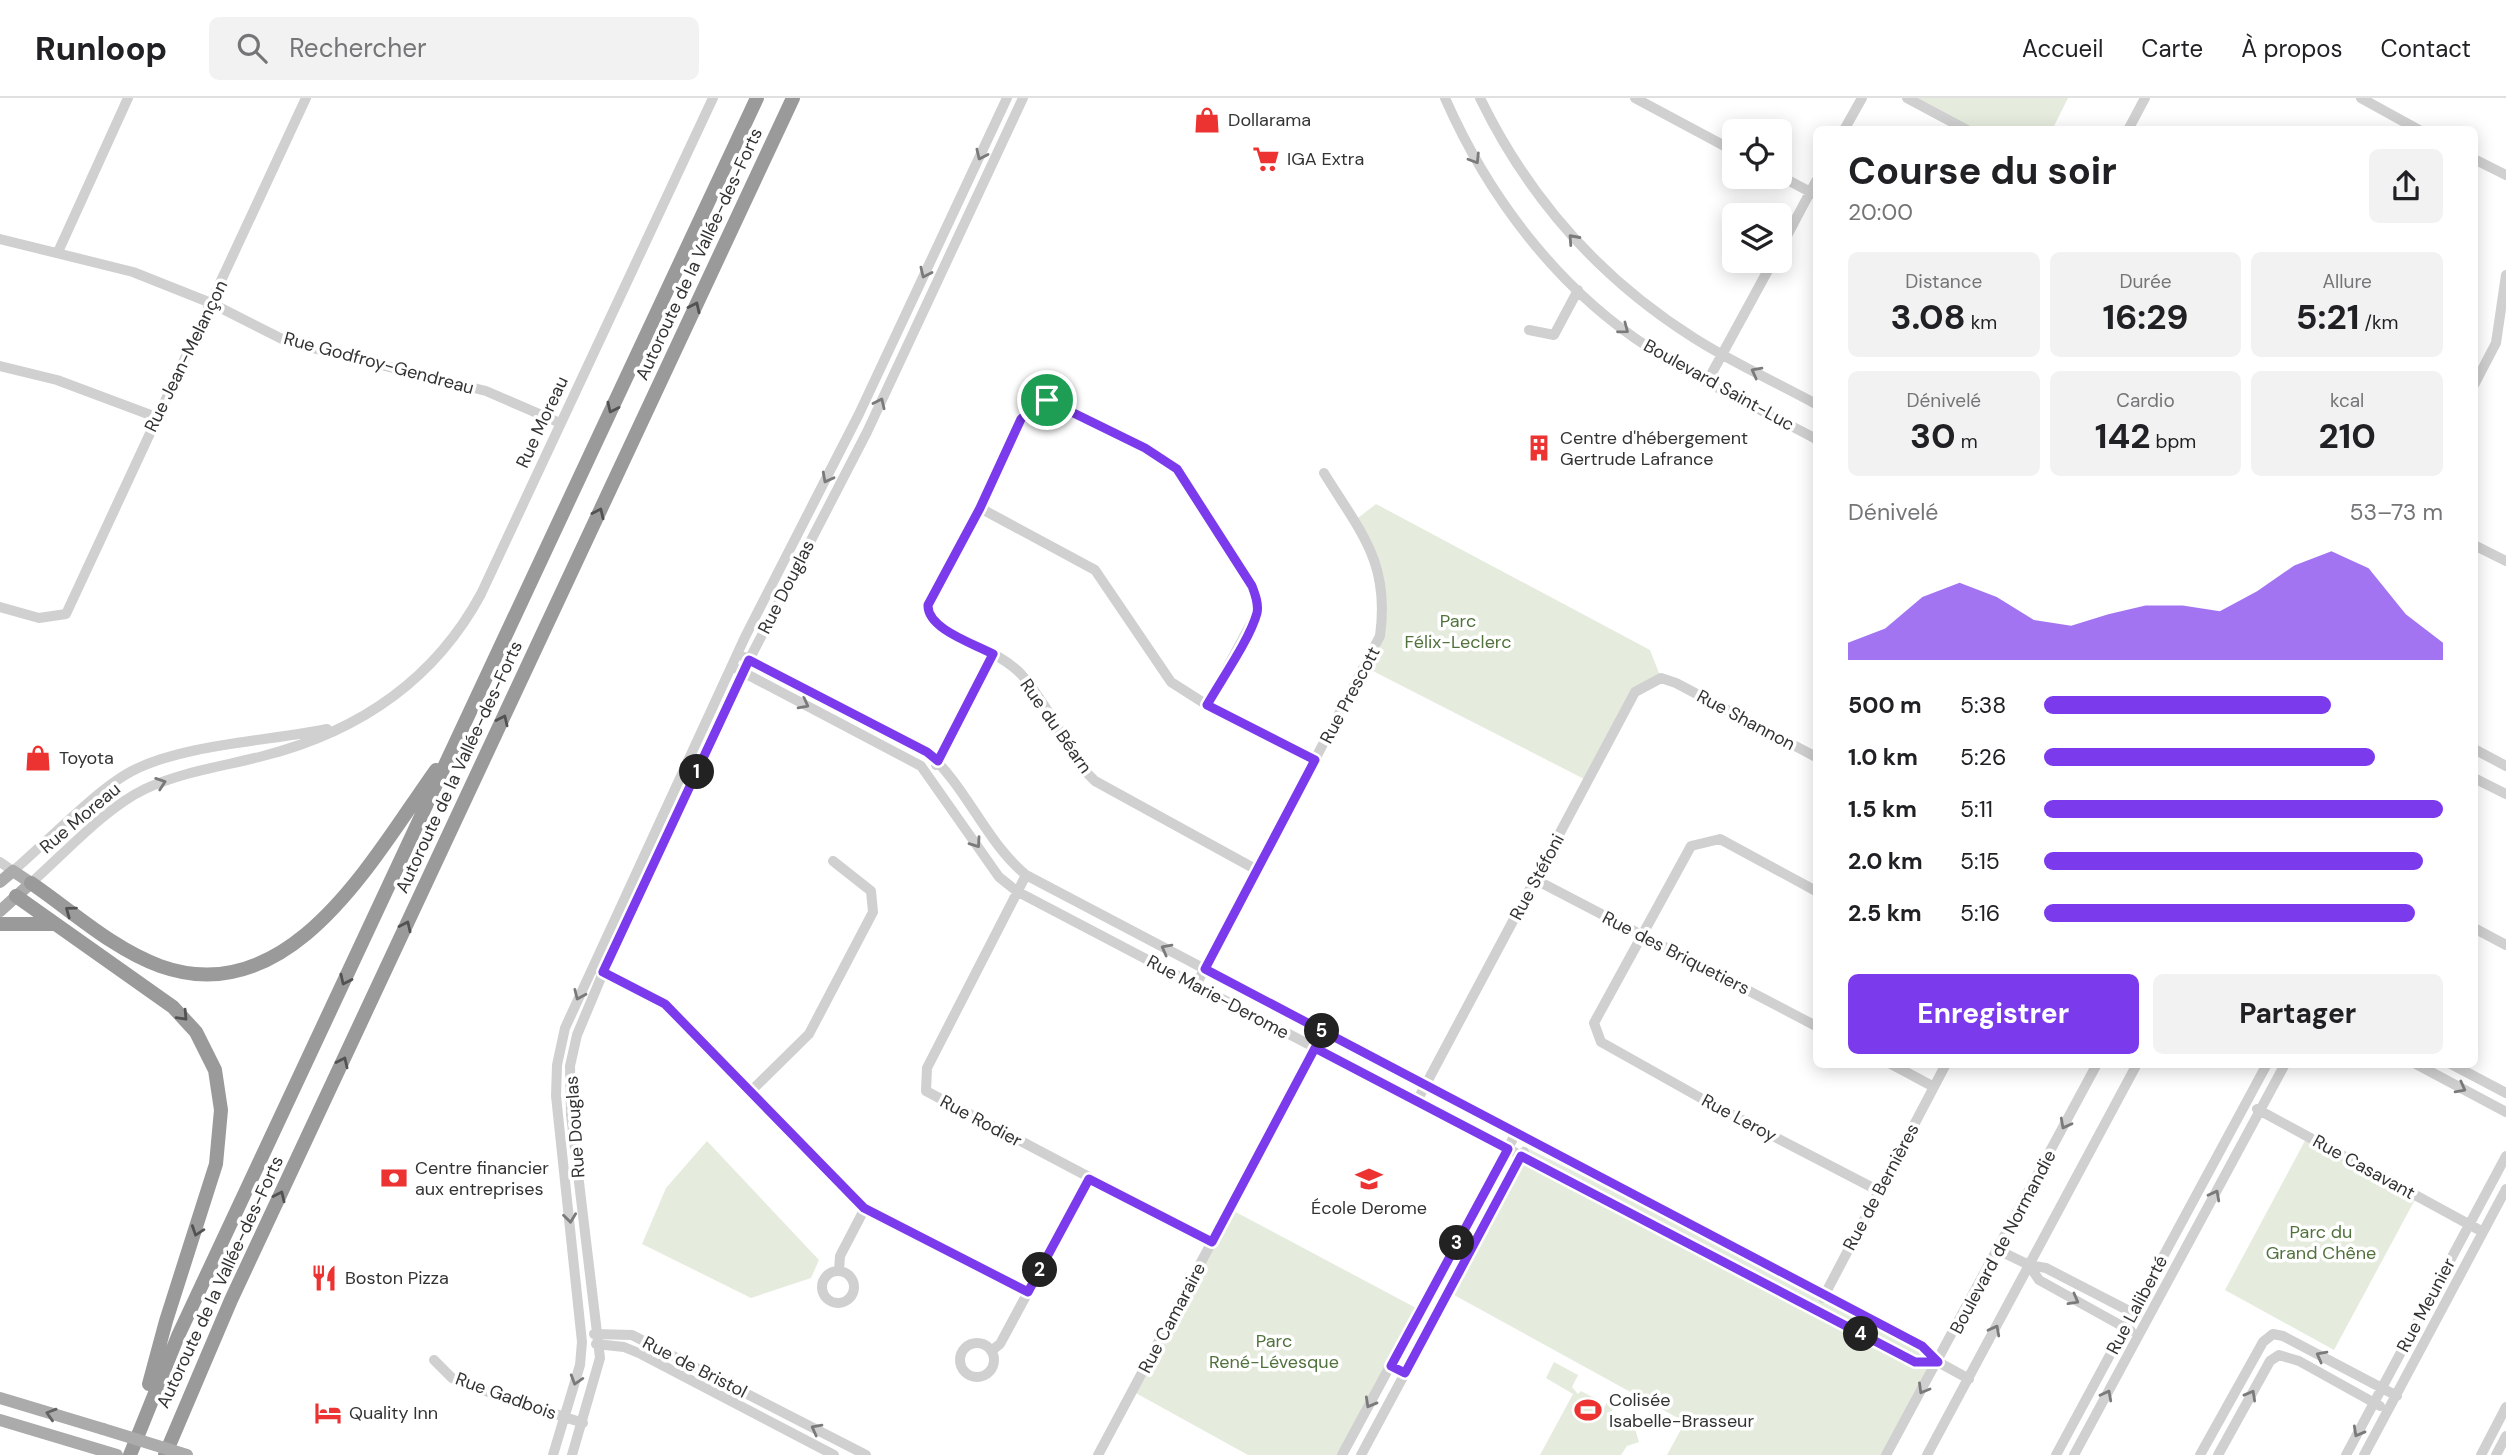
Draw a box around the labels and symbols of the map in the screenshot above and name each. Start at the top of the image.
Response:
shop icon: Dollarama [1192,105,1222,135]
place label: Dollarama [1228,108,1311,132]
street label: Autoroute de la Vallée-des-Forts [630,124,768,384]
supermarket icon: IGA Extra [1251,144,1281,174]
one-way arrow [975,147,989,160]
place label: IGA Extra [1287,147,1364,171]
one-way arrow [1466,151,1479,164]
one-way arrow [1569,234,1581,247]
one-way arrow [920,266,934,278]
street label: Rue Jean-Melançon [139,276,233,436]
one-way arrow [687,302,701,314]
one-way arrow [1616,321,1628,334]
street label: Rue Godfroy-Gendreau [281,326,477,400]
street label: Boulevard Saint-Luc [1639,334,1799,436]
one-way arrow [1751,367,1763,380]
pin [1017,370,1077,430]
street label: Rue Moreau [510,372,574,472]
one-way arrow [872,398,886,410]
one-way arrow [606,401,620,413]
place label: Centre d'hébergement Gertrude Lafrance [1560,426,1748,471]
building icon: Centre d'hébergement Gertrude Lafrance [1524,433,1554,463]
one-way arrow [822,471,835,483]
one-way arrow [591,508,605,521]
street label: Rue Douglas [752,536,820,638]
park label: Parc Félix-Leclerc [1405,609,1511,654]
street label: Autoroute de la Vallée-des-Forts [390,637,528,897]
street label: Rue Prescott [1314,642,1386,748]
street label: Rue du Béarn [1015,674,1097,778]
street label: Rue Shannon [1693,684,1799,756]
one-way arrow [797,696,809,709]
one-way arrow [494,714,508,727]
shop icon: Toyota [23,743,53,773]
place label: Toyota [59,746,114,770]
pin: 1 [680,754,714,790]
one-way arrow [155,776,167,791]
street label: Rue Moreau [35,777,125,859]
street label: Rue Stéfoni [1504,830,1570,924]
one-way arrow [968,835,980,848]
street label: Rue des Briquetiers [1598,906,1754,1000]
one-way arrow [65,907,78,919]
one-way arrow [398,921,412,933]
one-way arrow [1161,944,1173,957]
street label: Rue Marie-Derome [1143,949,1293,1045]
one-way arrow [339,973,353,985]
one-way arrow [573,988,587,1000]
one-way arrow [174,1008,187,1021]
pin: 5 [1304,1014,1340,1048]
one-way arrow [334,1057,348,1069]
street label: Rue Douglas [559,1075,591,1179]
one-way arrow [2454,1080,2466,1093]
street label: Rue Leroy [1697,1088,1781,1148]
street label: Rue Rodier [936,1089,1026,1153]
one-way arrow [2060,1117,2073,1129]
street label: Rue de Bernières [1837,1119,1925,1255]
street label: Rue Casavant [2309,1129,2419,1205]
street label: Boulevard de Normandie [1944,1146,2062,1338]
street label: Autoroute de la Vallée-des-Forts [151,1152,289,1412]
place label: Centre financier aux entreprises [415,1156,549,1201]
bank icon: Centre financier aux entreprises [379,1163,409,1193]
school or university icon: École Derome [1354,1164,1384,1194]
one-way arrow [2207,1190,2220,1202]
one-way arrow [272,1191,286,1203]
place label: École Derome [1311,1196,1427,1220]
one-way arrow [562,1212,577,1223]
park label: Parc du Grand Chêne [2266,1220,2376,1265]
one-way arrow [191,1224,205,1236]
pin: 3 [1440,1226,1474,1260]
street label: Rue Laliberté [2101,1251,2173,1359]
pin: 2 [1023,1252,1058,1288]
street label: Rue Meunier [2391,1253,2461,1356]
street label: Rue Camaraire [1133,1259,1211,1377]
restaurant icon: Boston Pizza [309,1263,339,1293]
place label: Boston Pizza [345,1266,449,1290]
one-way arrow [2067,1292,2079,1305]
pin: 4 [1843,1316,1878,1352]
one-way arrow [1986,1325,2000,1337]
park label: Parc René-Lévesque [1209,1329,1339,1374]
street label: Rue de Bristol [639,1330,751,1404]
one-way arrow [2316,1350,2328,1364]
street label: Rue Gadbois [452,1367,560,1425]
one-way arrow [569,1374,584,1386]
one-way arrow [1918,1382,1931,1395]
place label: Colisée Isabelle-Brasseur [1609,1388,1754,1433]
one-way arrow [2098,1390,2112,1402]
one-way arrow [2243,1390,2256,1403]
sports icon: Colisée Isabelle-Brasseur [1573,1395,1603,1425]
one-way arrow [1365,1396,1378,1409]
hotel icon: Quality Inn [313,1398,343,1428]
place label: Quality Inn [349,1401,438,1425]
one-way arrow [46,1407,58,1422]
one-way arrow [810,1423,823,1437]
one-way arrow [2353,1425,2367,1438]

